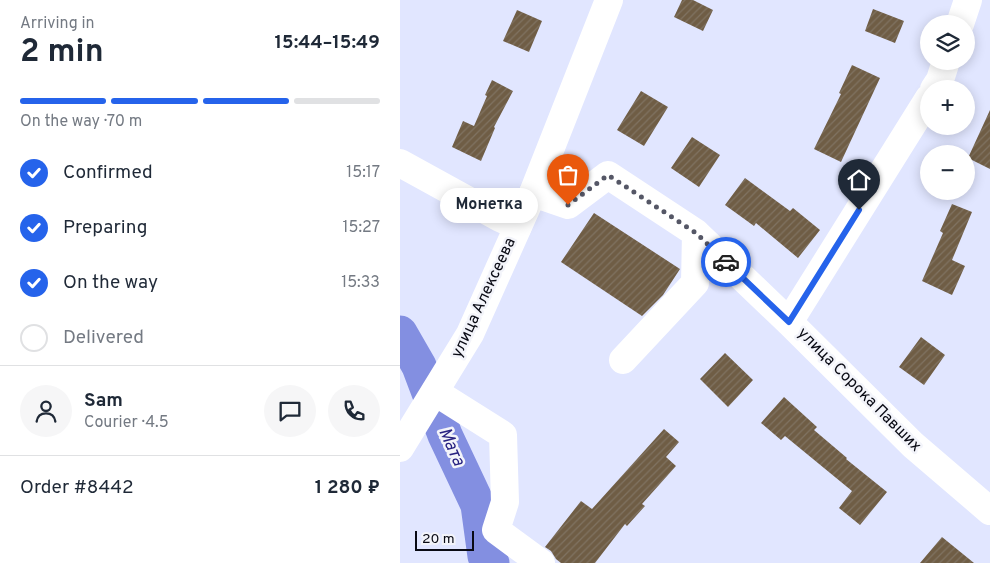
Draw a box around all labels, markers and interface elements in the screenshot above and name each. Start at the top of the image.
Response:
text: Arriving in [20,14,95,34]
map controls [920,15,975,200]
button: layers [920,15,975,70]
text: 15:44–15:49 [275,31,380,55]
text: 2 min [20,33,104,73]
button: + [920,80,975,135]
text: On the way · 70 m [20,112,142,132]
button: − [920,145,975,200]
pin [547,154,589,205]
icon: check [20,159,48,187]
pin [838,159,880,210]
text: Confirmed [63,161,153,185]
icon: bag [554,161,582,189]
text: 15:17 [346,163,380,183]
icon: home [845,166,873,194]
callout: Монетка [441,188,538,222]
text: Монетка [455,195,523,215]
icon: check [20,214,48,242]
text: Preparing [63,216,147,240]
text: 15:27 [343,218,380,238]
street label: улица Алексеева [447,235,521,361]
courier [701,237,751,287]
icon: car [712,248,740,276]
icon: check [20,269,48,297]
text: On the way [63,271,158,295]
text: 15:33 [341,273,380,293]
street label: улица Сорока Павших [793,324,925,456]
text: Delivered [63,326,144,350]
button: person [20,385,72,437]
button: chat [264,385,316,437]
button: phone [328,385,380,437]
text: Sam [84,389,123,413]
text: Courier · 4.5 [84,413,169,433]
water label: Мата [432,424,470,470]
text: Order #8442 [20,476,134,500]
text: 1 280 ₽ [315,476,380,500]
scale bar [415,528,474,551]
text: 20 m [422,531,455,548]

